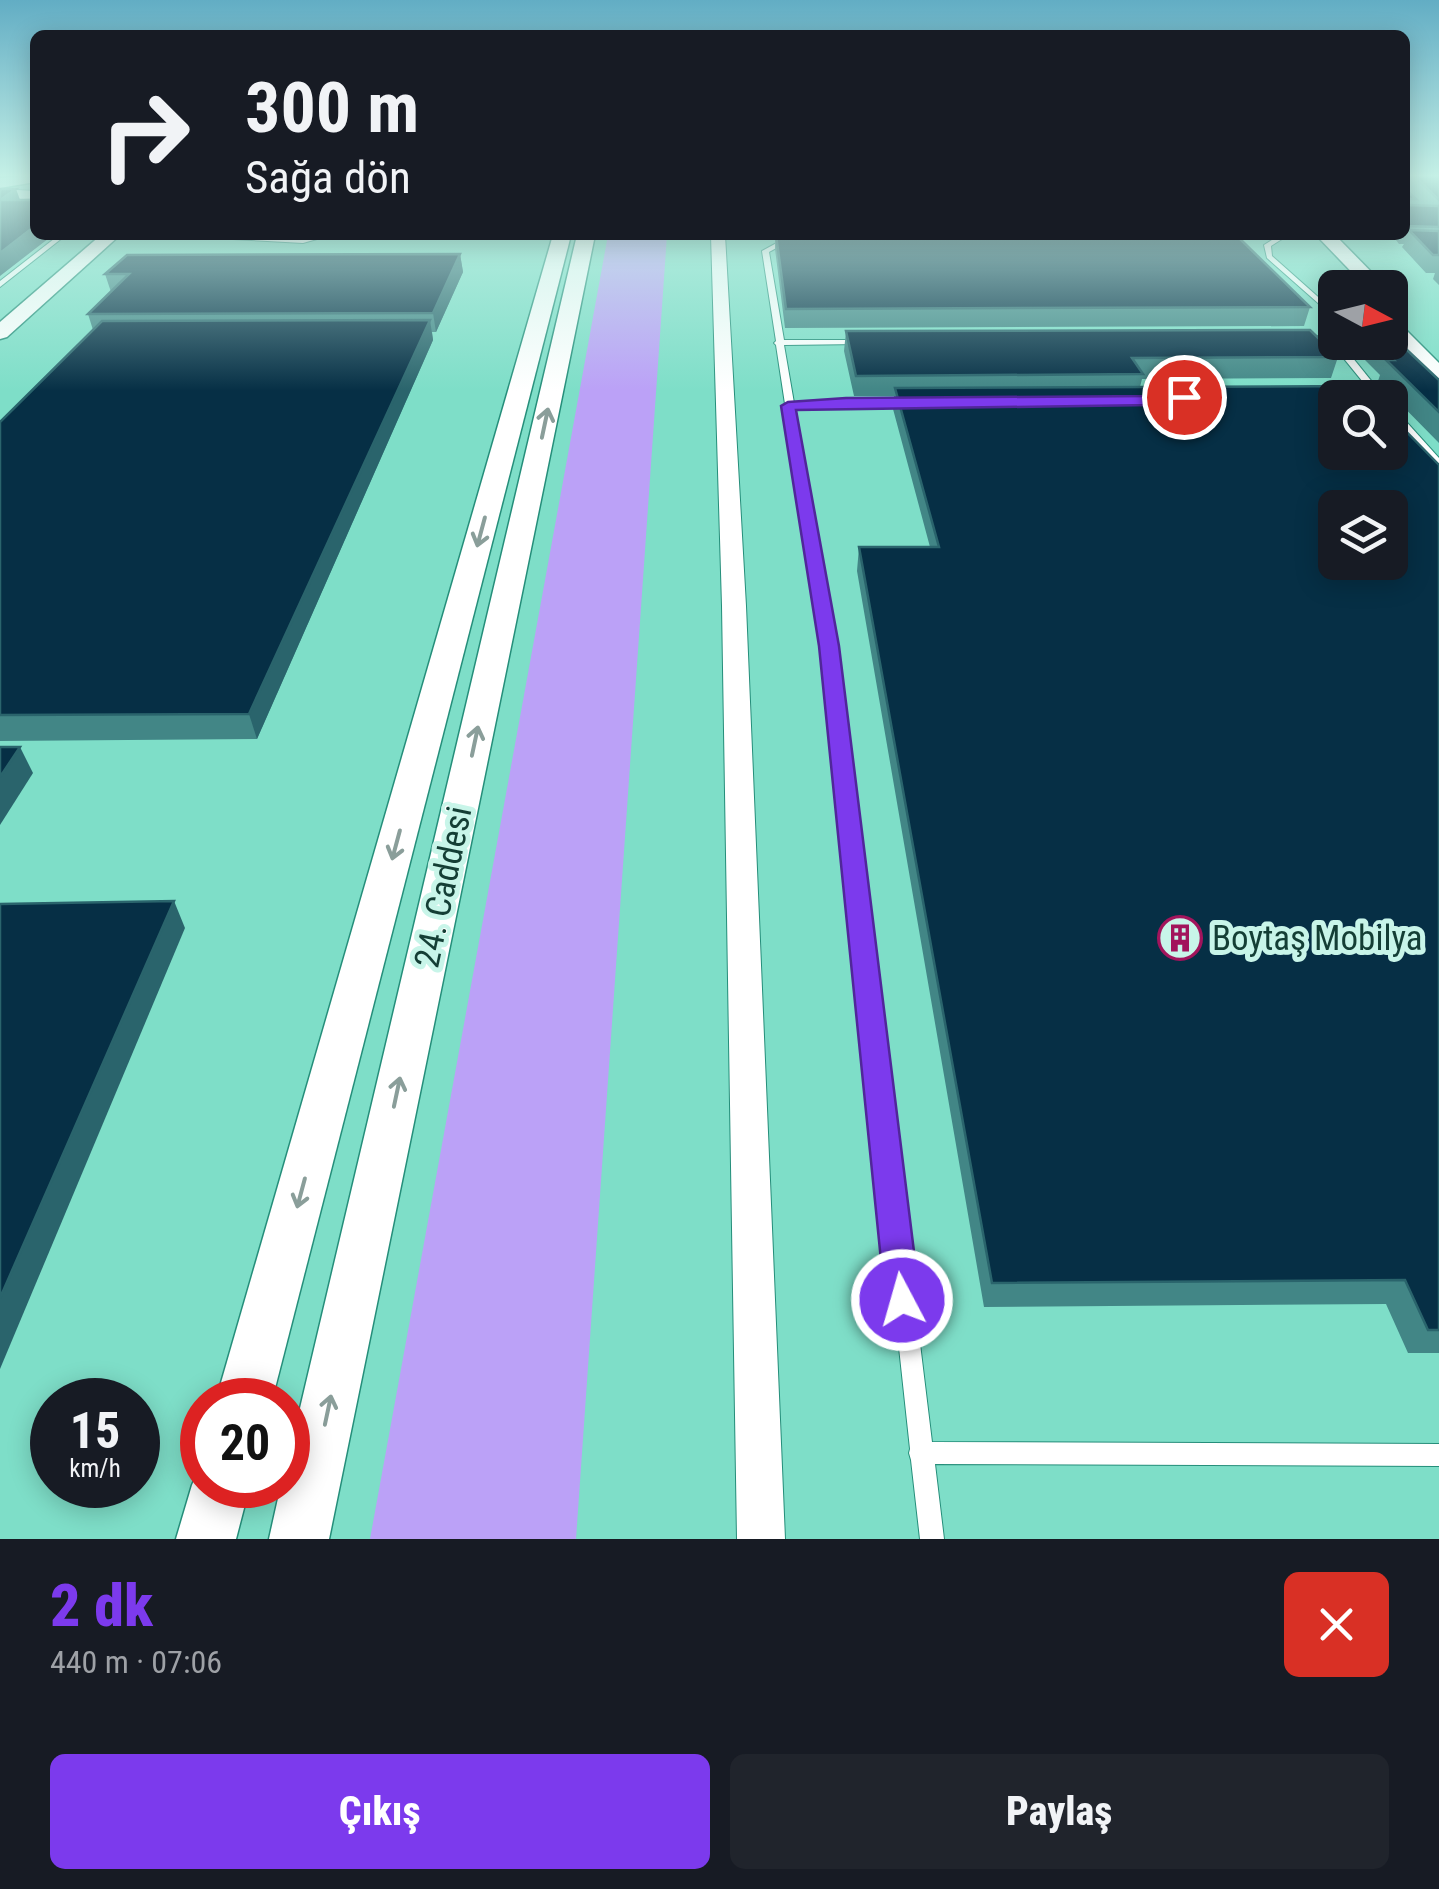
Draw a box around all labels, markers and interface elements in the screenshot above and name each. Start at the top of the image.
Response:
text: 300 m [245,67,419,149]
icon: right [80,70,210,200]
text: Sağa dön [245,151,411,204]
north arrow [1318,270,1408,360]
map controls [1318,270,1408,580]
pin [1142,355,1227,440]
icon: arrive [1157,370,1212,425]
button: search [1318,380,1408,470]
one-way arrow [537,408,555,440]
button: layers [1318,490,1408,580]
one-way arrow [471,516,489,547]
one-way arrow [467,726,485,758]
street label: 24. Caddesi [406,803,481,971]
one-way arrow [385,829,404,860]
building icon: Boytaş Mobilya [1157,915,1203,961]
place label: Boytaş Mobilya [1212,918,1423,959]
one-way arrow [389,1077,408,1109]
one-way arrow [290,1176,309,1208]
position arrow [850,1248,954,1352]
speed limit sign: 20 [180,1378,310,1508]
one-way arrow [319,1395,338,1427]
text: 15 [70,1402,120,1460]
text: km/h [69,1454,121,1483]
text: 2 dk [50,1570,153,1641]
button: close [1284,1572,1389,1677]
text: 440 m · 07:06 [50,1643,222,1681]
button: Çıkış [50,1754,710,1869]
button: Paylaş [730,1754,1389,1869]

